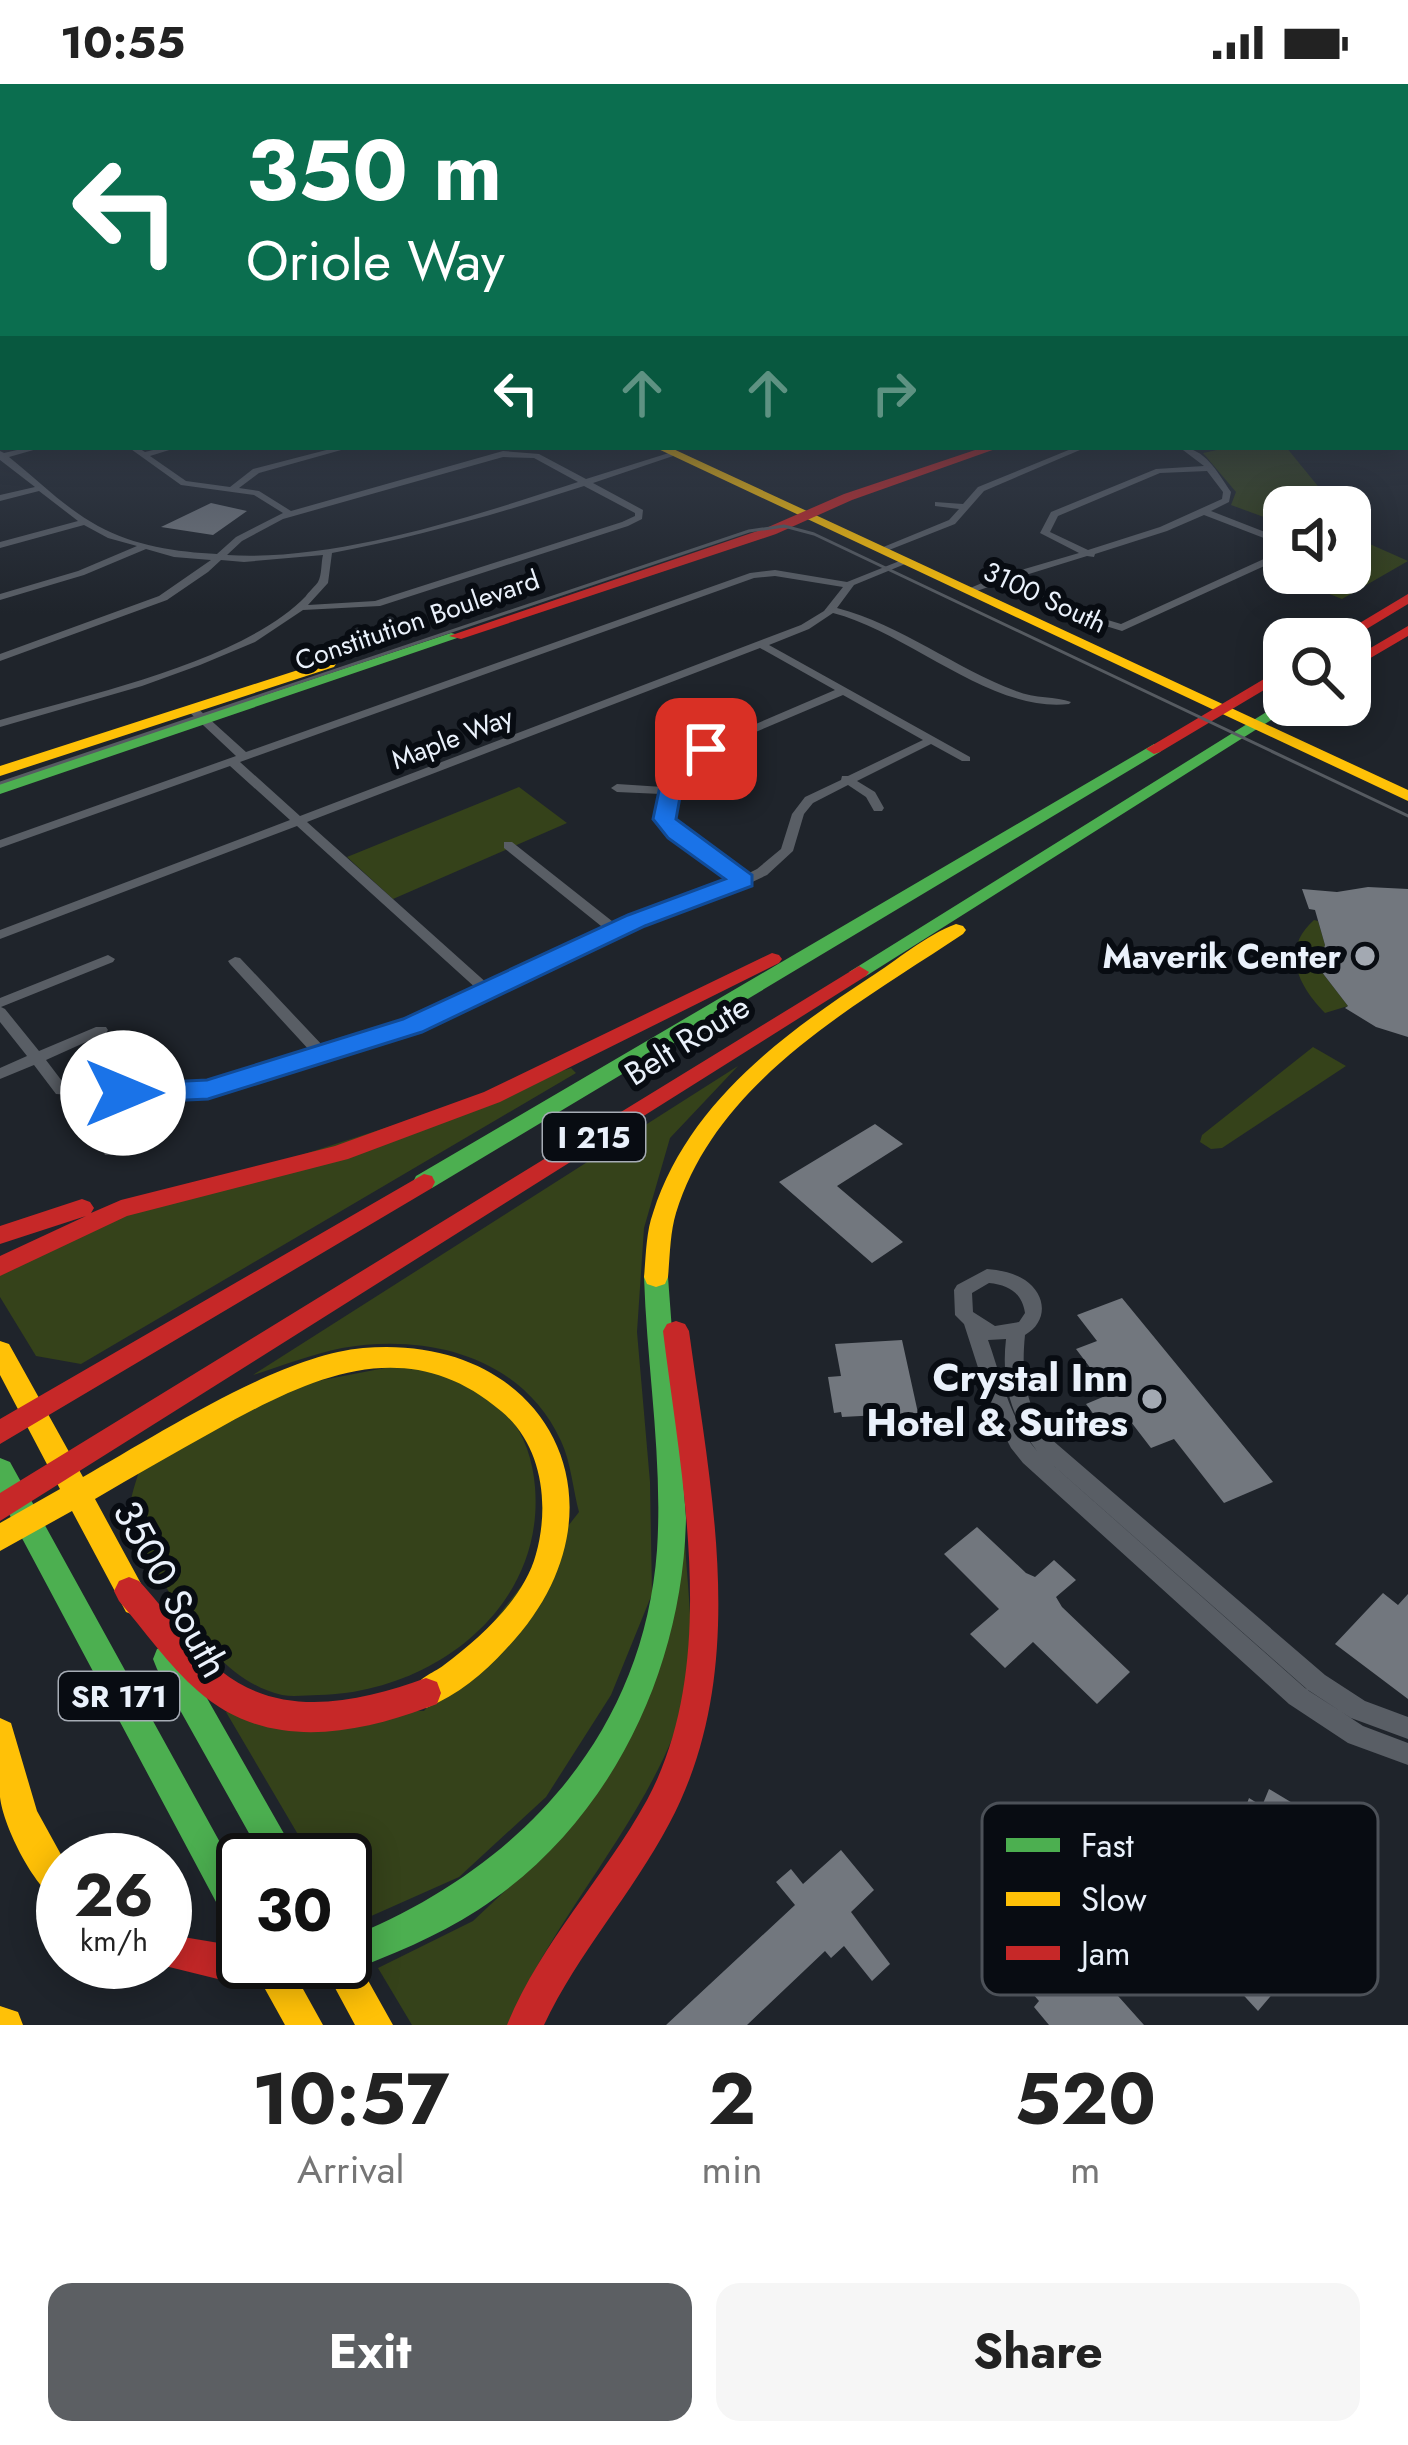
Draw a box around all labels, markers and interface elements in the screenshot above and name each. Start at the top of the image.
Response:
text: 10:55 [60,10,185,75]
text: 350 m [246,110,502,232]
icon: left [48,132,204,288]
text: Oriole Way [246,222,505,300]
icon: left [483,360,549,426]
icon: ahead [609,360,675,426]
icon: ahead [735,360,801,426]
icon: right [861,360,927,426]
map controls [1263,486,1371,726]
button: sound [1263,486,1371,594]
street label: 3100 South [977,551,1113,643]
street label: Constitution Boulevard [290,560,544,680]
button: search [1263,618,1371,726]
street label: Maple Way [386,697,518,779]
pin [655,698,757,800]
icon: arrive [673,716,739,782]
place label: Maverik Center [1103,933,1341,980]
marker: Maverik Center [1352,943,1378,969]
street label: Belt Route [615,983,759,1097]
position arrow [60,1030,186,1156]
road number: I 215 [543,1113,645,1161]
place label: Crystal Inn Hotel & Suites [866,1349,1128,1451]
marker: Crystal Inn Hotel & Suites [1139,1386,1165,1412]
street label: 3500 South [99,1490,243,1688]
road number: SR 171 [59,1672,179,1720]
legend [982,1803,1378,1995]
text: Fast [1081,1822,1134,1869]
speed limit sign: 30 [216,1833,372,1989]
text: 26 [74,1852,154,1939]
text: Slow [1081,1876,1147,1923]
text: km/h [80,1919,148,1962]
text: Jam [1077,1930,1131,1977]
text: 10:57 [252,2047,449,2151]
text: 2 [708,2047,756,2151]
text: 520 [1015,2047,1156,2151]
text: Arrival [297,2141,405,2198]
text: min [701,2141,763,2198]
text: m [1070,2141,1100,2198]
button: Exit [48,2283,692,2421]
button: Share [716,2283,1360,2421]

